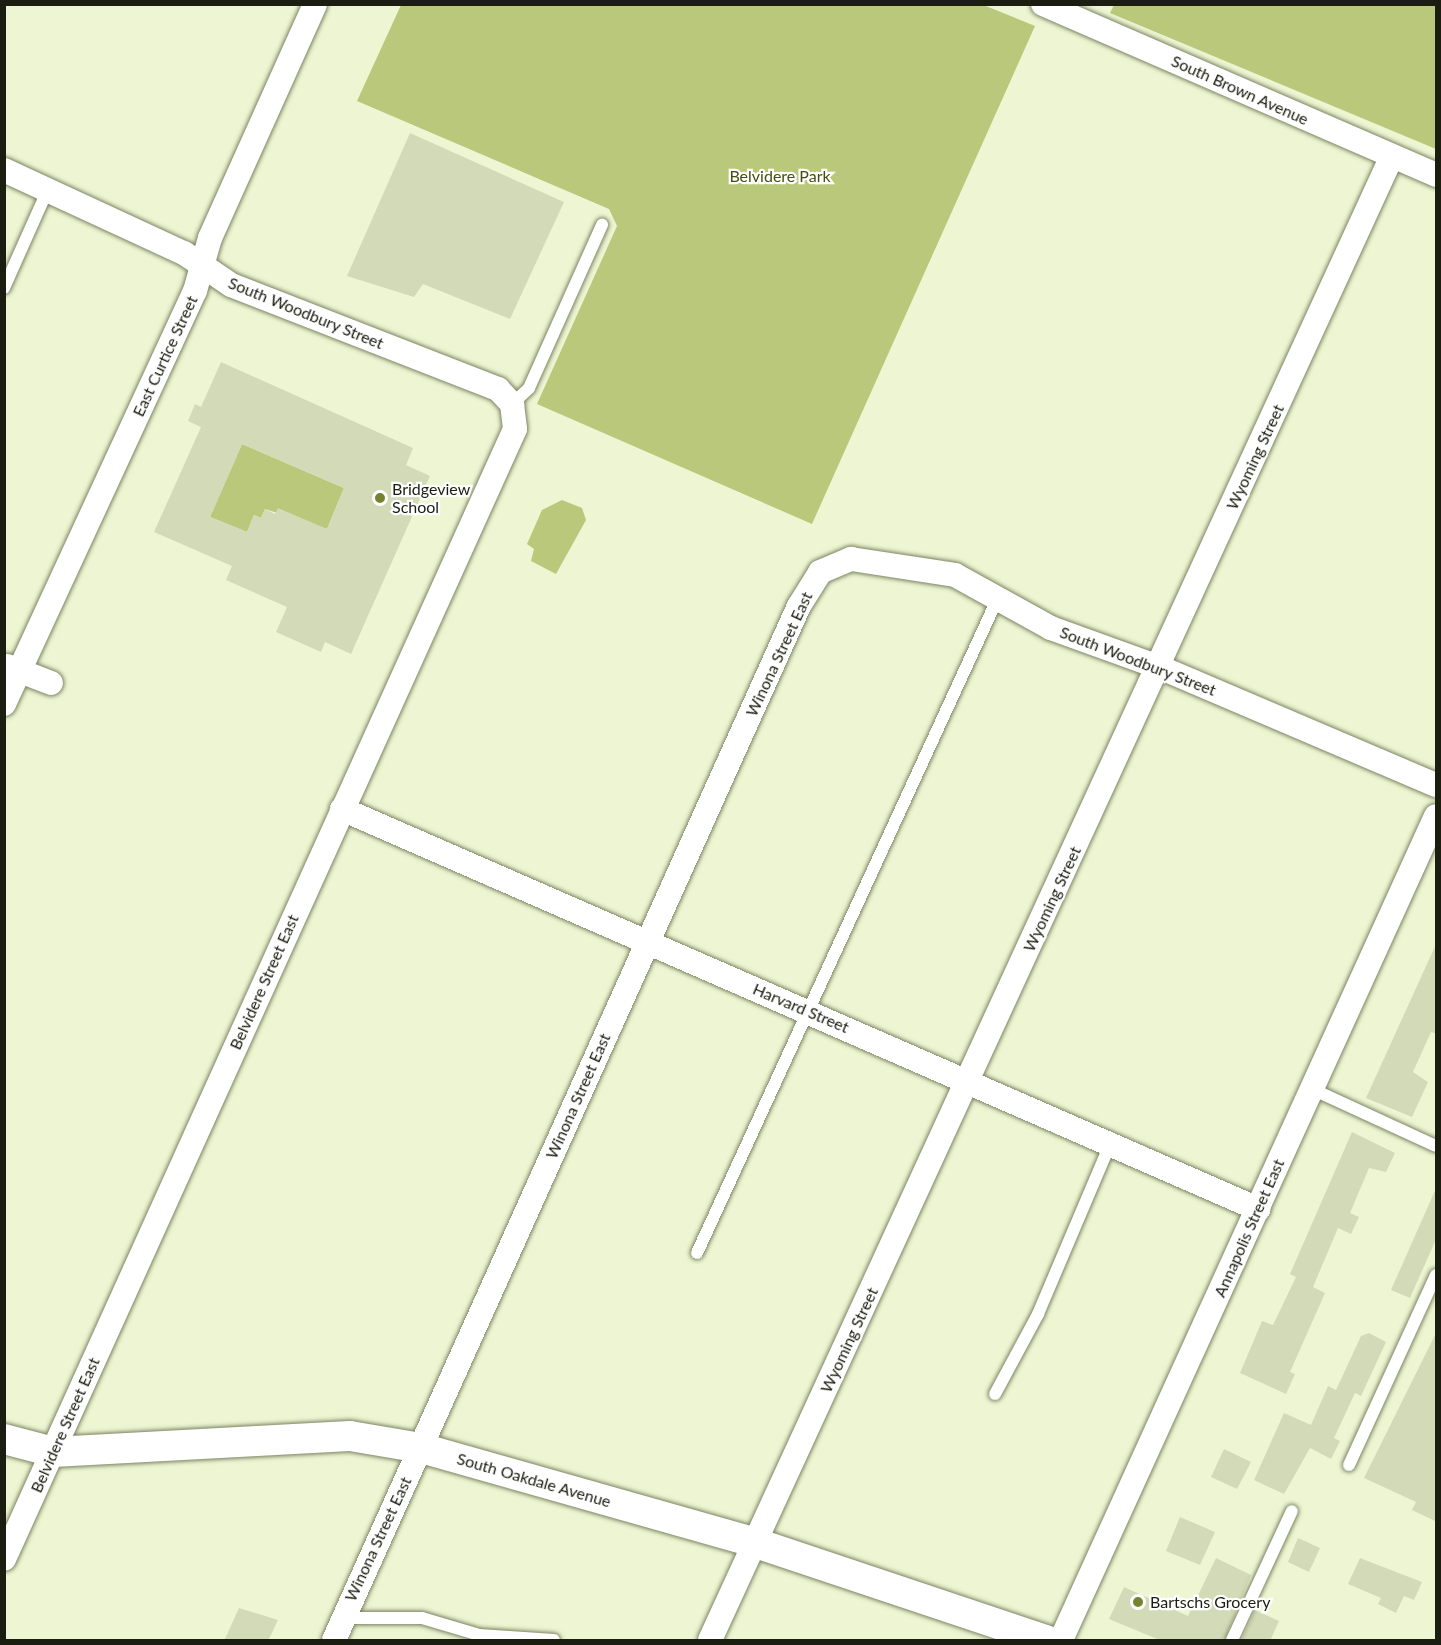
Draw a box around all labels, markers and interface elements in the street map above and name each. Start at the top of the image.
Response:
street label: South Brown Avenue [1168,51,1312,129]
park label: Belvidere Park [729,166,831,186]
street label: South Woodbury Street [225,273,387,353]
street label: East Curtice Street [129,292,201,420]
street label: Wyoming Street [1222,401,1288,513]
place label: Bridgeview School [392,479,470,517]
marker: Bridgeview School [373,491,387,505]
street label: Winona Street East [742,589,816,719]
street label: South Woodbury Street [1057,622,1219,700]
street label: Wyoming Street [1019,843,1085,955]
street label: Belvidere Street East [226,911,302,1053]
street label: Harvard Street [750,979,852,1037]
street label: Winona Street East [542,1030,614,1162]
street label: Annapolis Street East [1210,1156,1288,1300]
street label: Wyoming Street [816,1284,882,1396]
street label: Belvidere Street East [27,1354,103,1496]
street label: South Oakdale Avenue [455,1449,613,1511]
street label: Winona Street East [341,1474,415,1604]
place label: Bartschs Grocery [1150,1592,1270,1612]
marker: Bartschs Grocery [1131,1595,1145,1609]

